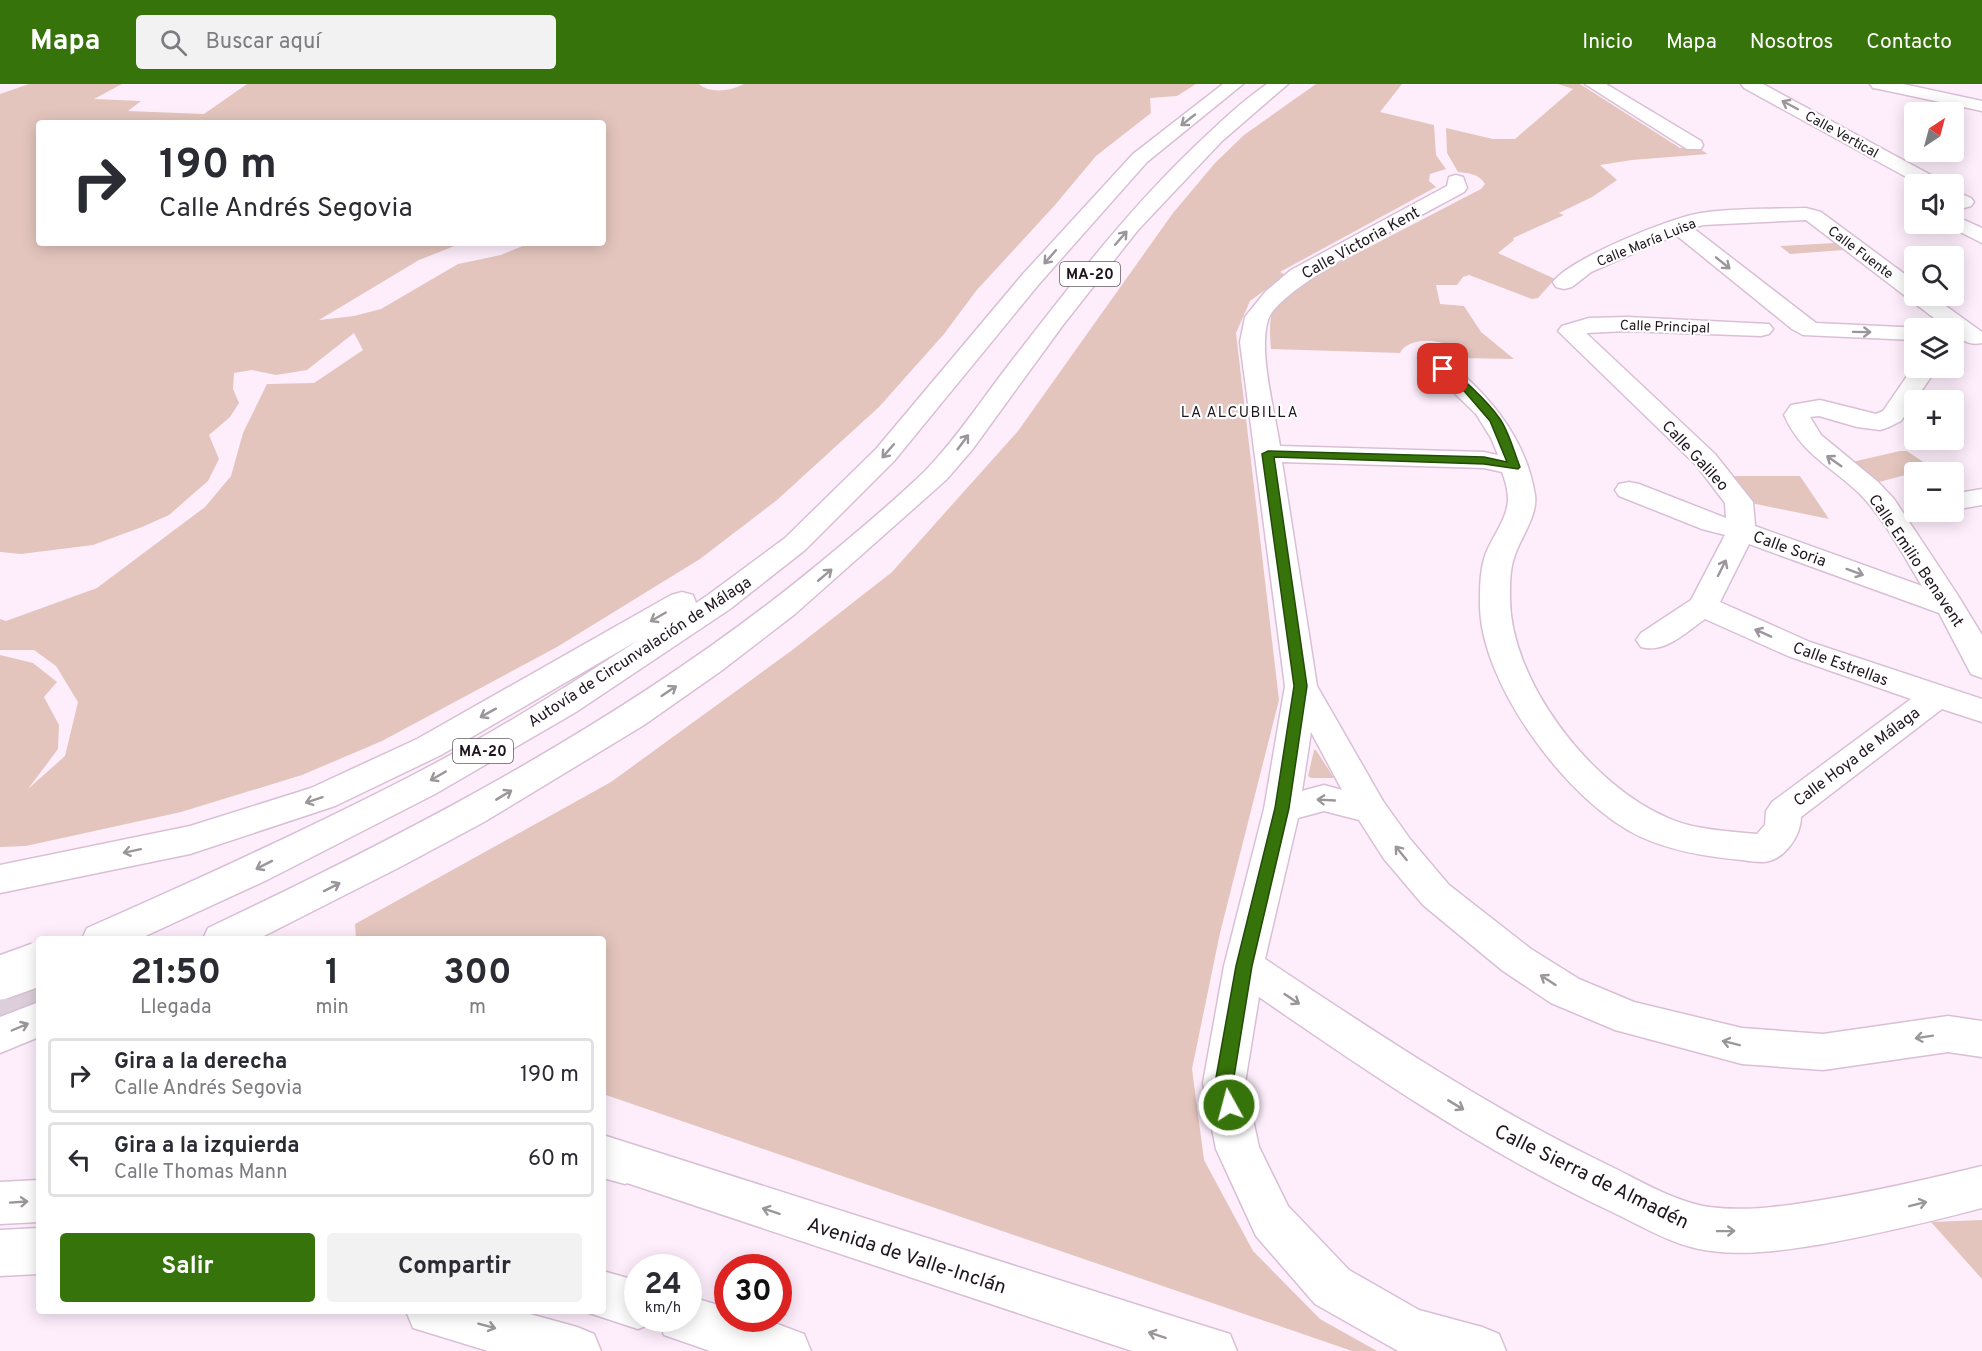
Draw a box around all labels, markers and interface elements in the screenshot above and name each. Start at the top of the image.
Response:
search box [136,15,556,69]
text: Mapa [30,24,100,60]
icon: search [157,26,190,59]
text: Buscar aquí [205,29,321,56]
text: Inicio [1582,29,1633,56]
text: Mapa [1666,29,1717,56]
text: Nosotros [1750,29,1833,56]
text: Contacto [1866,29,1952,56]
one-way arrow [1781,99,1799,110]
north arrow [1904,102,1964,162]
map controls [1904,102,1964,522]
street label: Calle Vertical [1801,108,1881,163]
one-way arrow [1181,114,1197,127]
text: 190 m [159,140,277,193]
icon: right [60,144,138,222]
button: sound [1904,174,1964,234]
text: Calle Andrés Segovia [159,192,413,226]
street label: Calle Victoria Kent [1298,203,1424,285]
street label: Calle María Luisa [1594,216,1699,271]
street label: Calle Fuente [1824,223,1896,283]
one-way arrow [1114,231,1128,246]
button: search [1904,246,1964,306]
one-way arrow [1043,249,1057,264]
one-way arrow [1715,257,1731,270]
road number: MA-20 [1060,262,1120,286]
street label: Calle Principal [1620,317,1710,338]
button: layers [1904,318,1964,378]
one-way arrow [1852,326,1872,338]
pin [1417,343,1468,394]
icon: arrive [1426,352,1459,385]
button: + [1904,390,1964,450]
district label: LA ALCUBILLA [1181,404,1299,423]
street label: Calle Galileo [1657,417,1732,496]
one-way arrow [957,434,969,450]
one-way arrow [881,443,895,458]
one-way arrow [1827,455,1843,467]
button: − [1904,462,1964,522]
street label: Calle Emilio Benavent [1863,491,1967,631]
street label: Calle Soria [1750,527,1829,572]
one-way arrow [1717,560,1728,578]
one-way arrow [1845,567,1864,578]
one-way arrow [817,568,833,581]
street label: Autovía de Circunvalación de Málaga [525,573,756,733]
one-way arrow [650,611,667,623]
one-way arrow [1755,627,1773,638]
street label: Calle Estrellas [1790,638,1891,691]
one-way arrow [660,685,676,697]
street label: Calle Hoya de Málaga [1790,704,1924,812]
one-way arrow [480,707,497,719]
road number: MA-20 [453,739,513,763]
one-way arrow [430,771,447,783]
one-way arrow [495,789,512,801]
one-way arrow [305,795,324,806]
one-way arrow [1317,795,1337,806]
one-way arrow [123,846,143,857]
one-way arrow [1394,846,1407,862]
one-way arrow [256,859,273,871]
one-way arrow [322,880,340,892]
text: 21:50 [130,951,221,997]
text: 1 [325,951,339,997]
text: 300 [443,951,512,997]
one-way arrow [1540,973,1557,985]
one-way arrow [1284,993,1300,1005]
text: Llegada [140,995,212,1021]
text: min [315,995,349,1021]
text: m [469,995,486,1021]
one-way arrow [10,1021,28,1032]
one-way arrow [1915,1032,1935,1043]
one-way arrow [1722,1036,1741,1048]
text: Gira a la derecha [114,1049,287,1076]
icon: right [63,1059,96,1092]
text: 190 m [520,1062,579,1089]
position arrow [1197,1073,1261,1137]
text: Calle Andrés Segovia [114,1076,302,1102]
one-way arrow [1447,1100,1464,1112]
street label: Calle Sierra de Almadén [1489,1119,1693,1236]
text: Gira a la izquierda [114,1133,300,1160]
icon: left [63,1143,96,1176]
text: 60 m [528,1146,579,1173]
text: Calle Thomas Mann [114,1160,288,1186]
one-way arrow [9,1196,29,1207]
one-way arrow [1908,1197,1927,1209]
one-way arrow [762,1205,781,1216]
street label: Avenida de Valle-Inclán [803,1212,1009,1301]
one-way arrow [1715,1225,1735,1237]
button: Salir [60,1233,315,1302]
button: Compartir [327,1233,582,1302]
speed limit sign: 30 [714,1254,792,1332]
text: 24 [644,1267,682,1304]
text: km/h [645,1299,681,1318]
one-way arrow [477,1321,496,1333]
one-way arrow [1148,1329,1167,1340]

